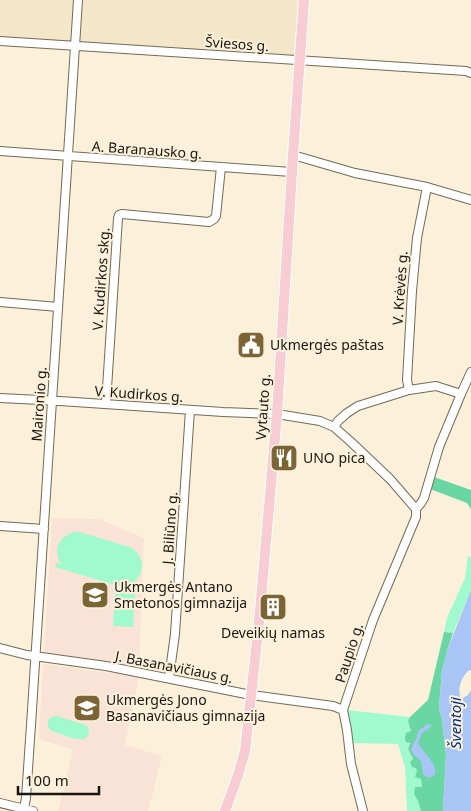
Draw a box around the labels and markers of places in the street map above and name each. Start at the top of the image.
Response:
public building icon: Ukmergės paštas [236,330,266,360]
place label: Ukmergės paštas [270,335,384,354]
restaurant icon: UNO pica [269,443,299,473]
place label: UNO pica [303,448,365,467]
place label: Ukmergės Antano Smetonos gimnazija [114,577,247,612]
school or university icon: Ukmergės Antano Smetonos gimnazija [80,580,110,610]
building icon: Deveikių namas [258,592,288,622]
place label: Deveikių namas [221,623,325,642]
place label: Ukmergės Jono Basanavičiaus gimnazija [106,690,265,725]
school or university icon: Ukmergės Jono Basanavičiaus gimnazija [72,693,102,723]

